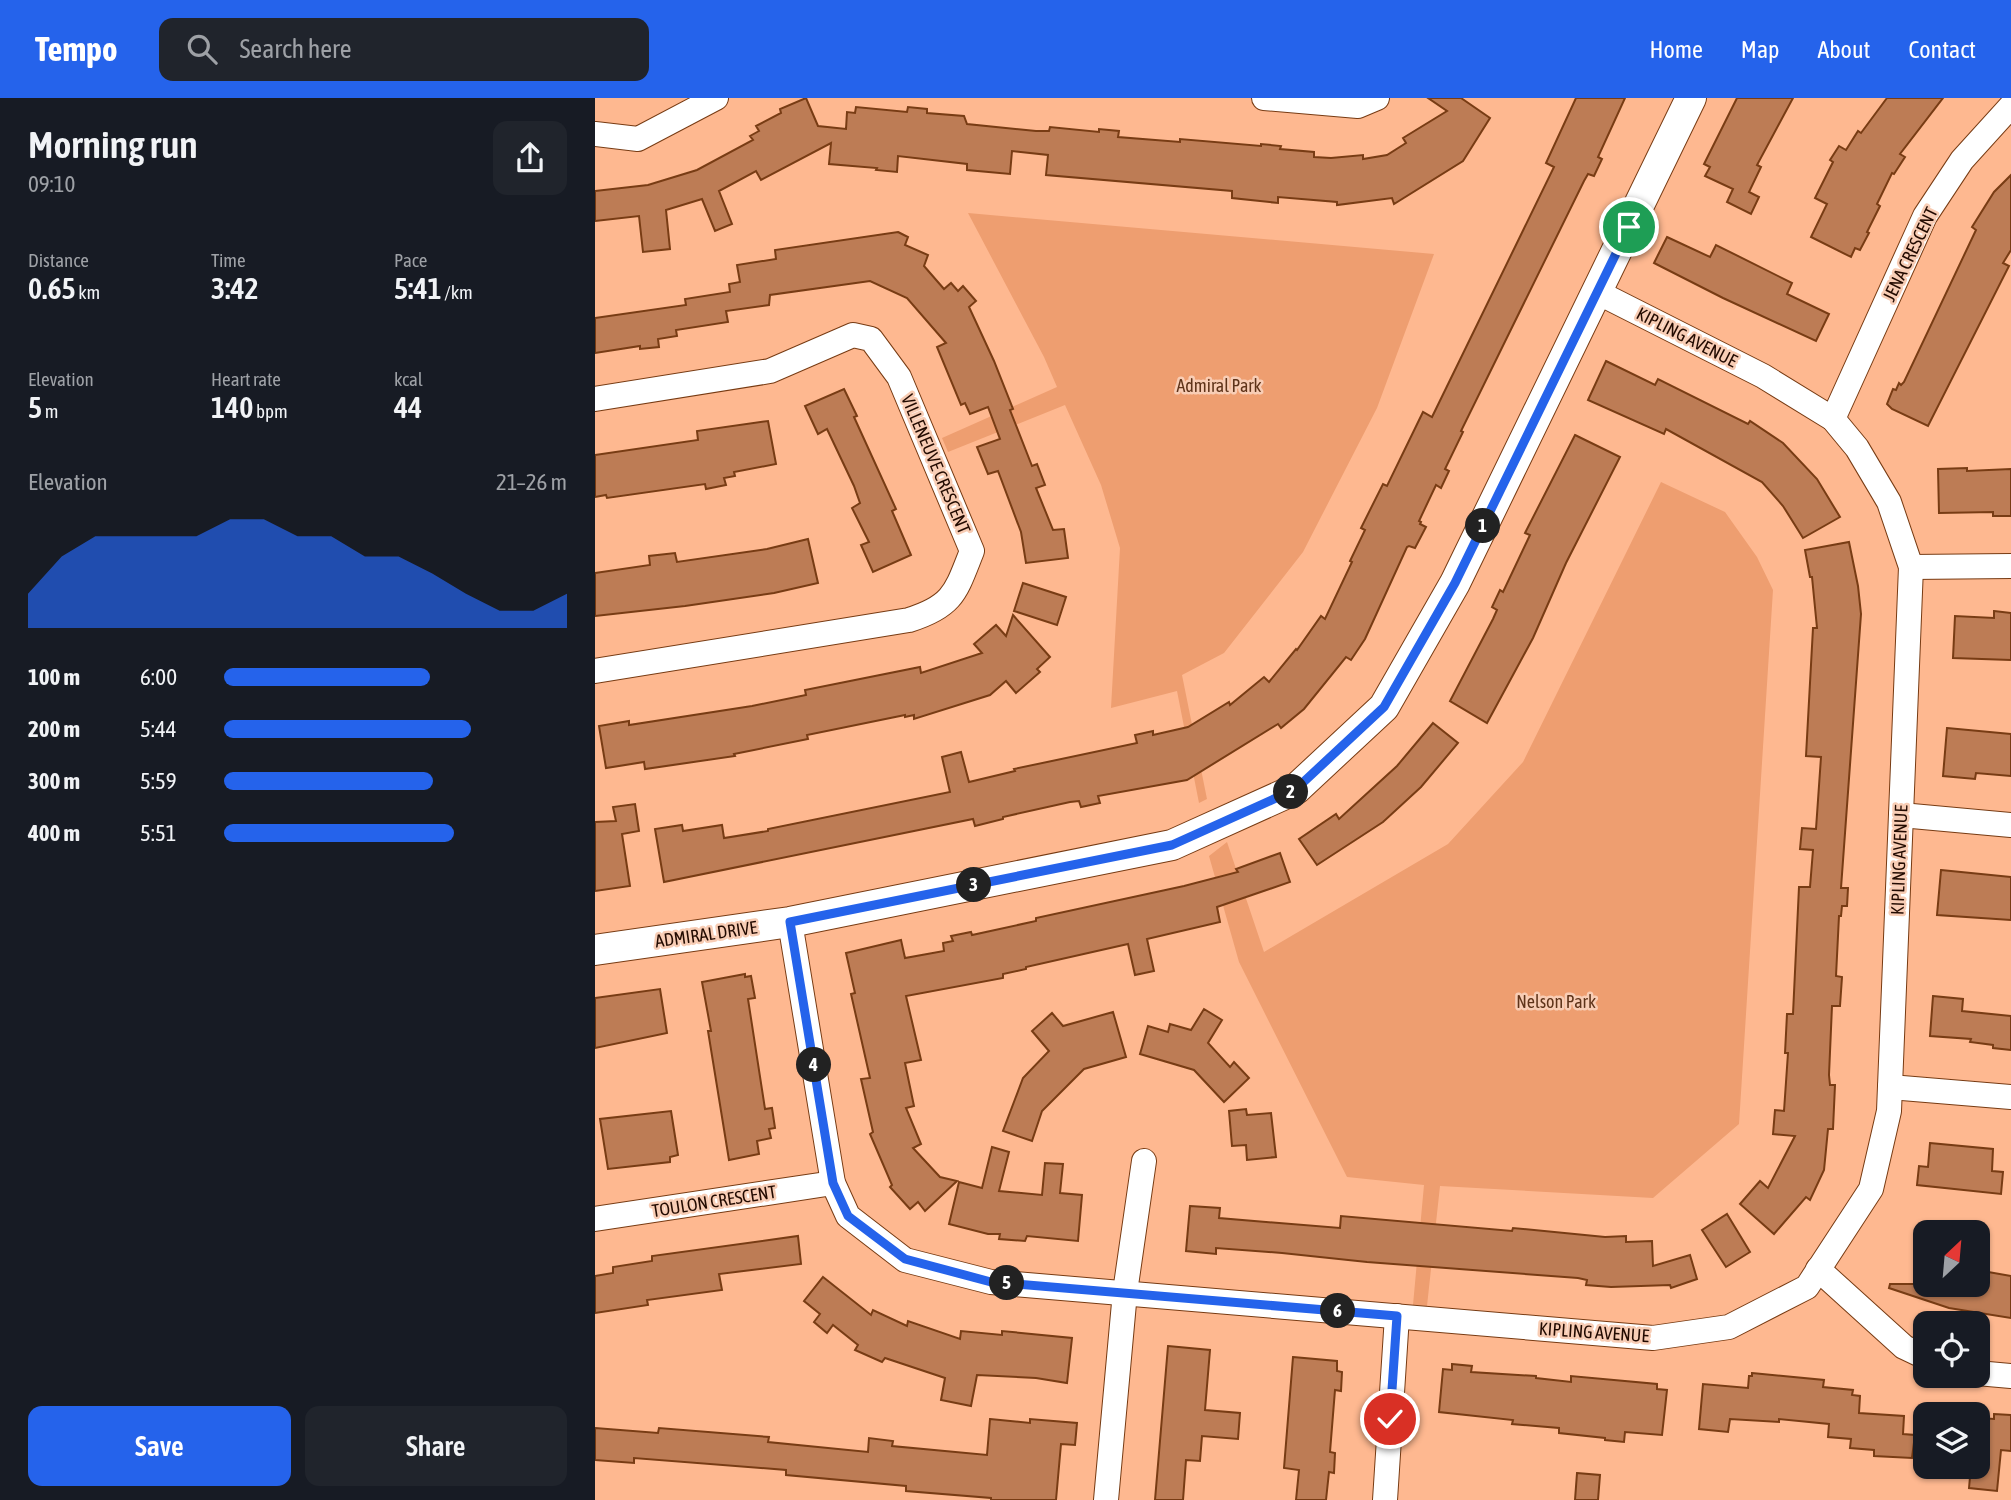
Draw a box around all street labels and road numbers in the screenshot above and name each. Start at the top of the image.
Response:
street label: JENA CRESCENT [1878,203,1942,304]
street label: KIPLING AVENUE [1633,303,1741,372]
street label: VILLENEUVE CRESCENT [897,391,975,537]
street label: KIPLING AVENUE [1887,804,1911,915]
street label: ADMIRAL DRIVE [654,916,759,952]
street label: TOULON CRESCENT [650,1181,778,1221]
street label: KIPLING AVENUE [1538,1318,1650,1346]

